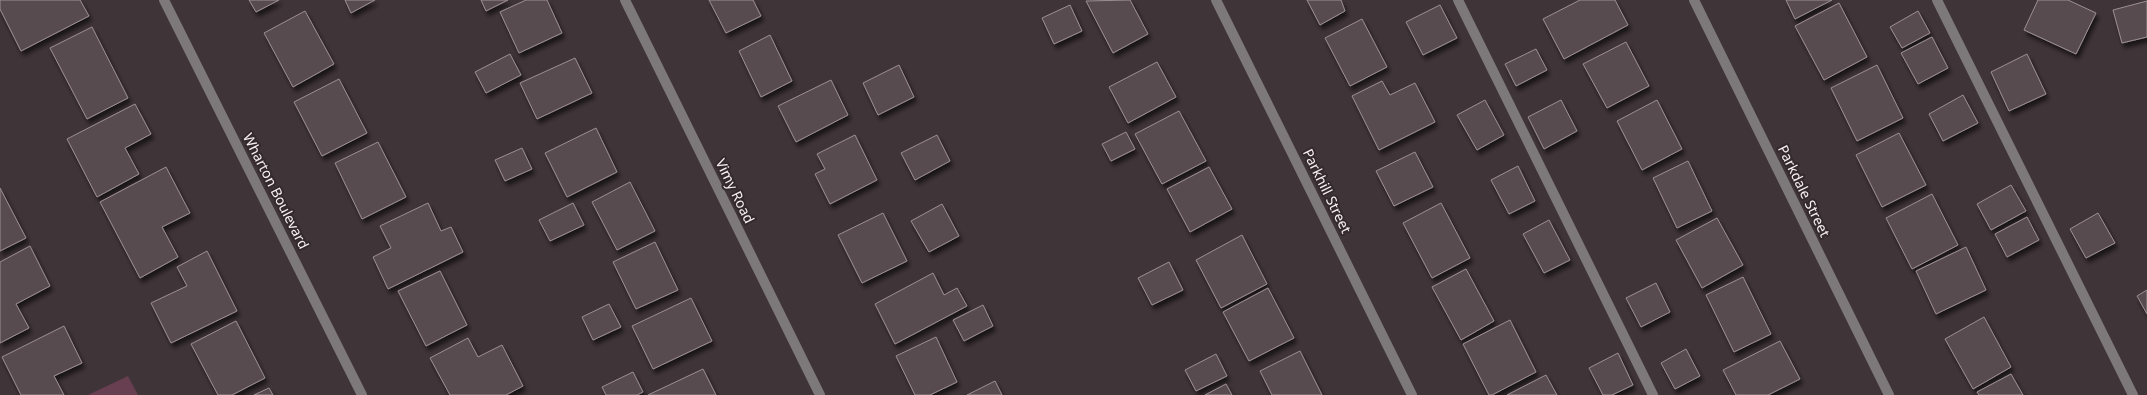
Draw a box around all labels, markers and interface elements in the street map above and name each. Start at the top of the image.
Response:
street label: Wharton Boulevard [239,130,314,252]
street label: Parkdale Street [1774,142,1835,240]
street label: Parkhill Street [1299,145,1356,236]
street label: Vimy Road [712,155,759,226]

